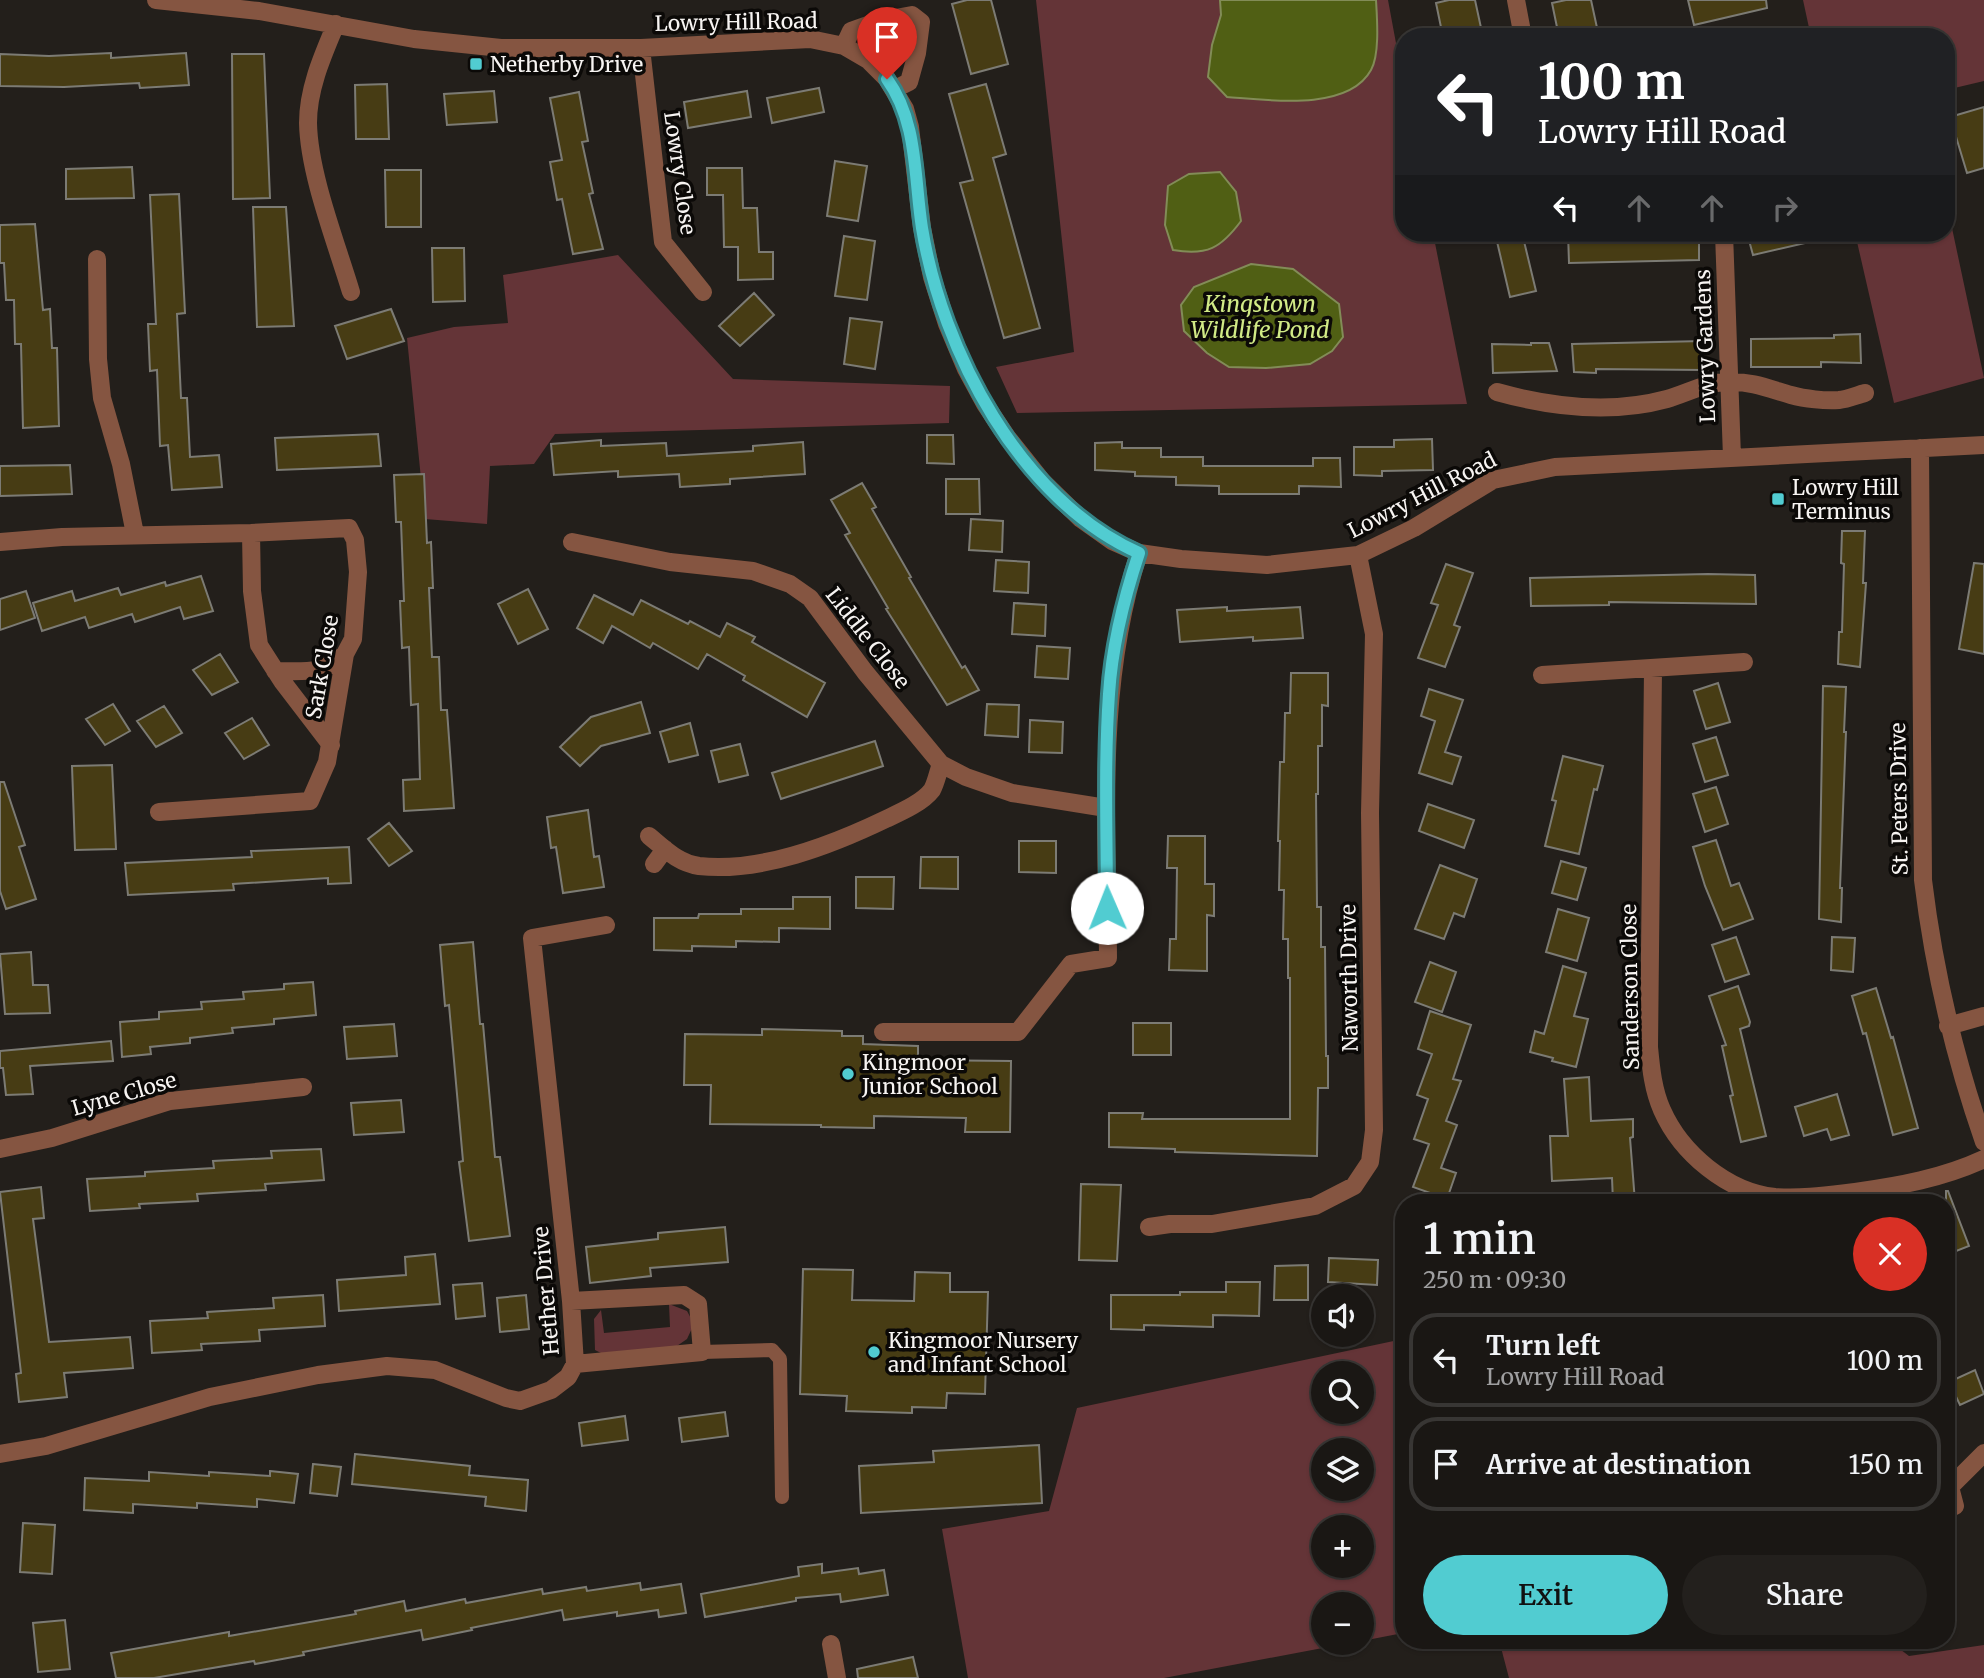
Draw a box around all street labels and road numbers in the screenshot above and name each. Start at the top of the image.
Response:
street label: Lowry Hill Road [654,7,818,37]
street label: Lowry Close [658,110,702,236]
street label: Lowry Gardens [1689,269,1721,423]
street label: Lowry Hill Road [1343,446,1501,544]
street label: Liddle Close [820,582,916,694]
street label: Sark Close [300,613,344,721]
street label: St. Peters Drive [1884,722,1914,876]
street label: Naworth Drive [1334,904,1364,1052]
street label: Sanderson Close [1615,904,1645,1070]
street label: Lyne Close [68,1066,180,1122]
street label: Hether Drive [527,1225,565,1357]

